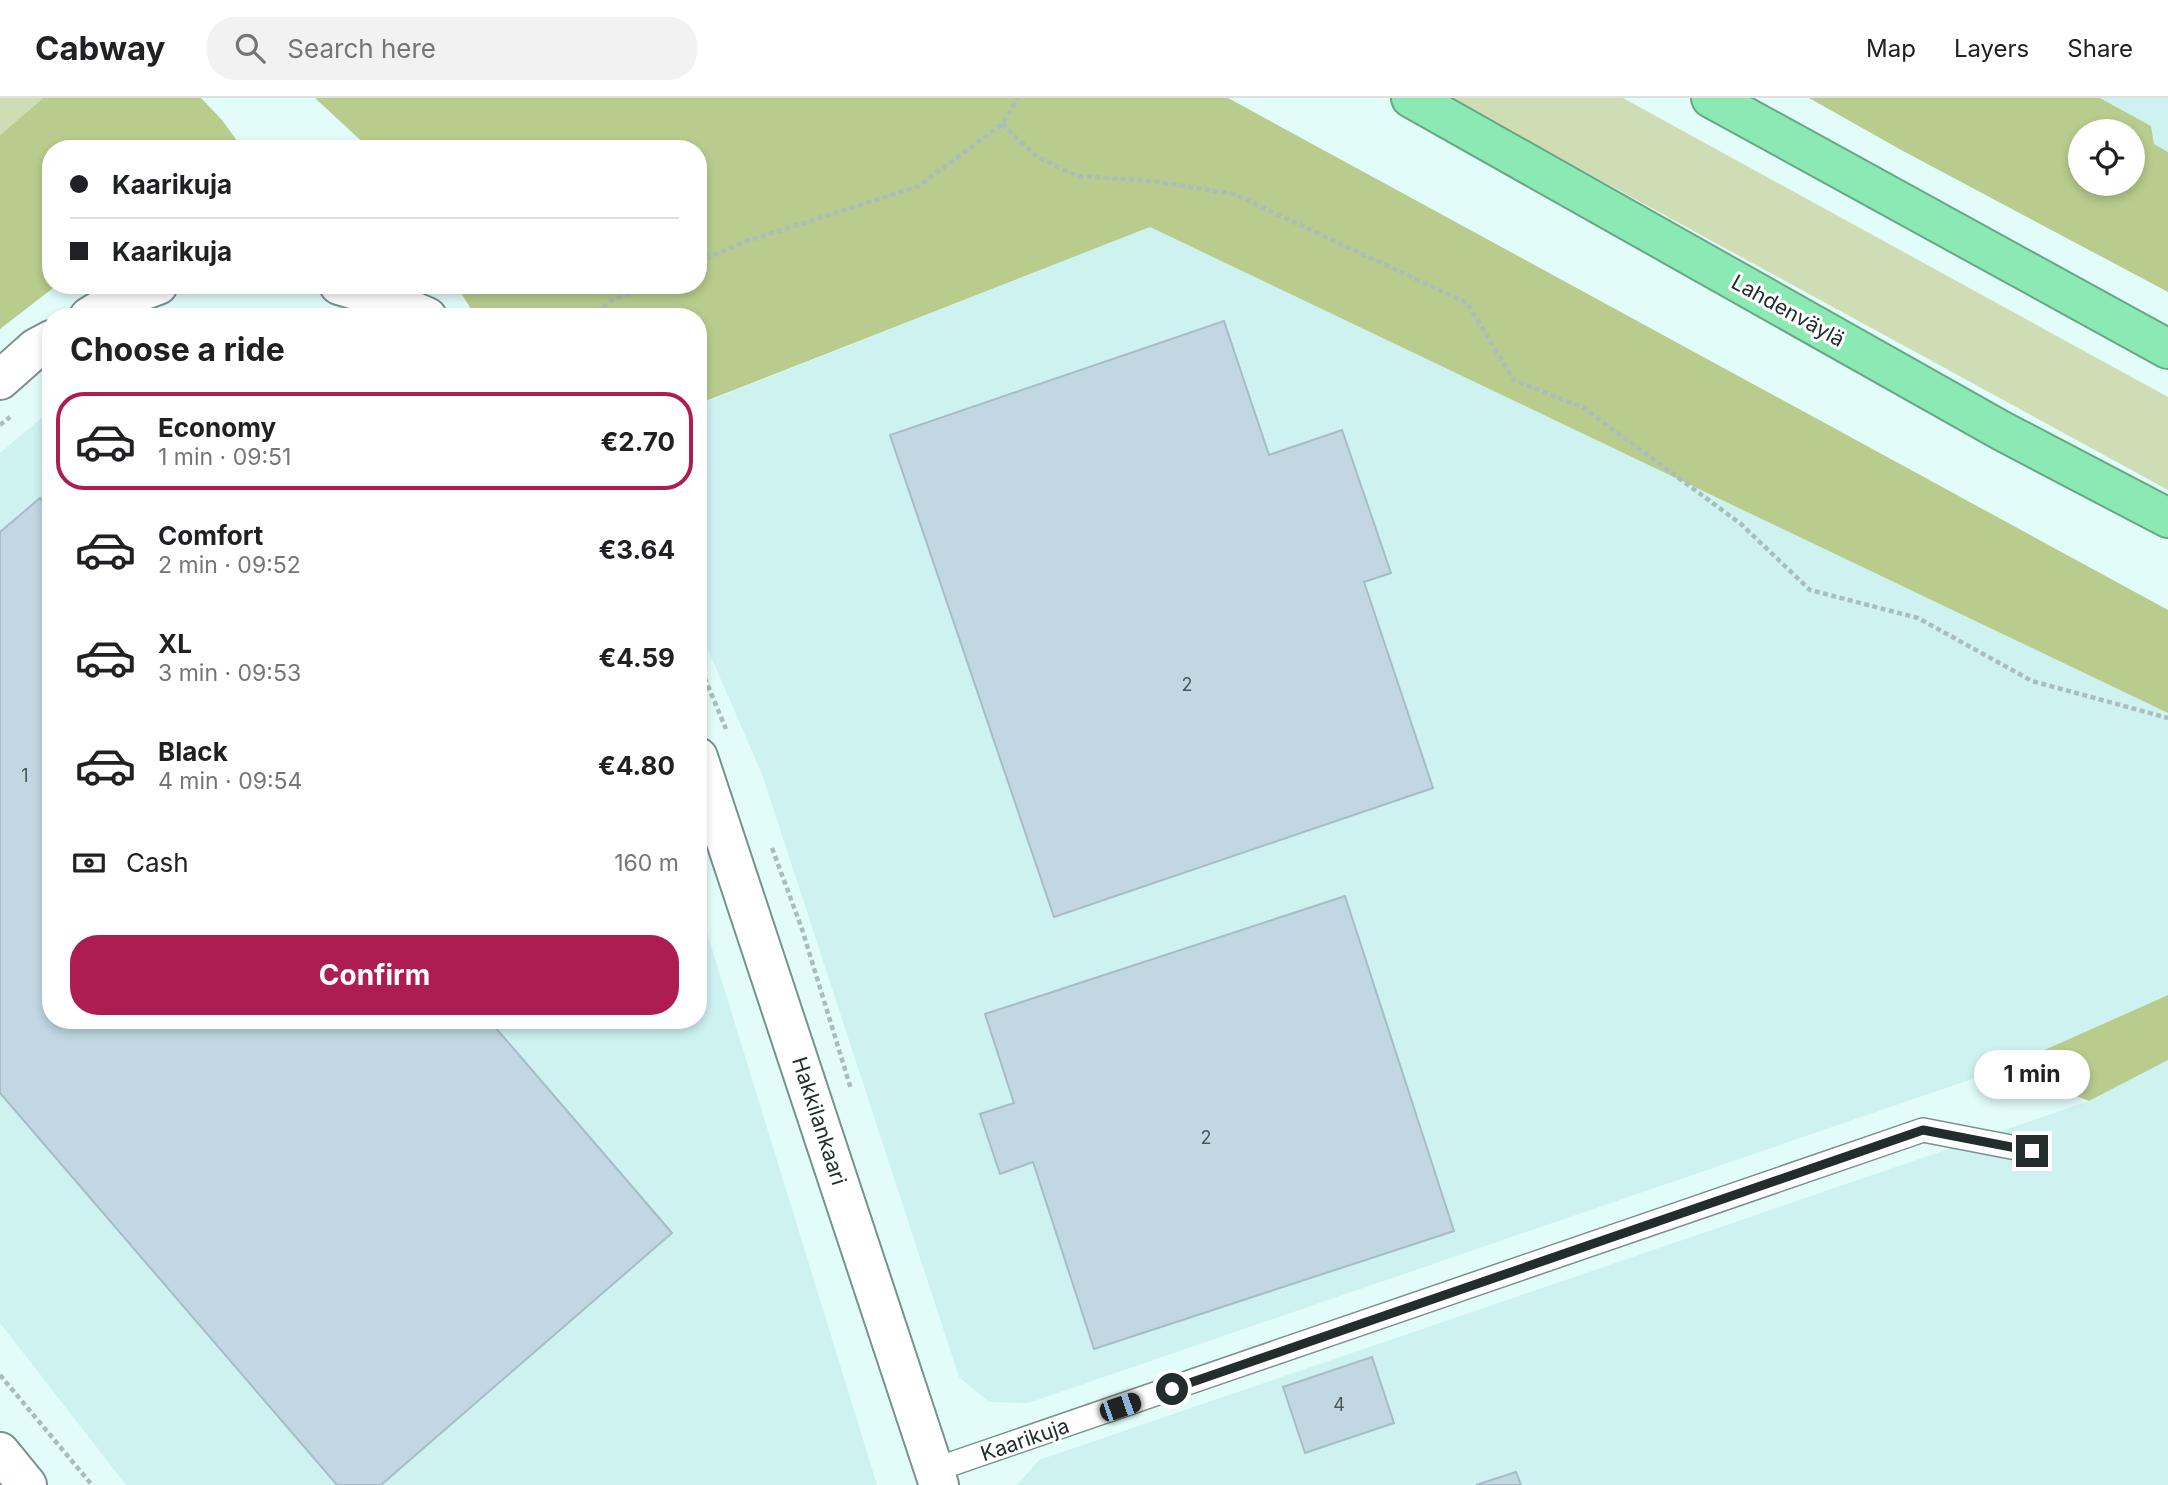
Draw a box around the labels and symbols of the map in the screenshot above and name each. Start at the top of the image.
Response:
street label: Lahdenväylä [1727,269,1849,352]
house number: 2 [1182,674,1192,695]
house number: 1 [21,765,29,786]
callout: 1 min [1974,1049,2090,1098]
street label: Hakkilankaari [787,1054,852,1188]
house number: 2 [1201,1127,1211,1148]
route end [2016,1135,2048,1167]
route start [1156,1373,1188,1405]
car [1097,1390,1144,1424]
house number: 4 [1333,1394,1345,1415]
street label: Kaarikuja [977,1413,1072,1466]

